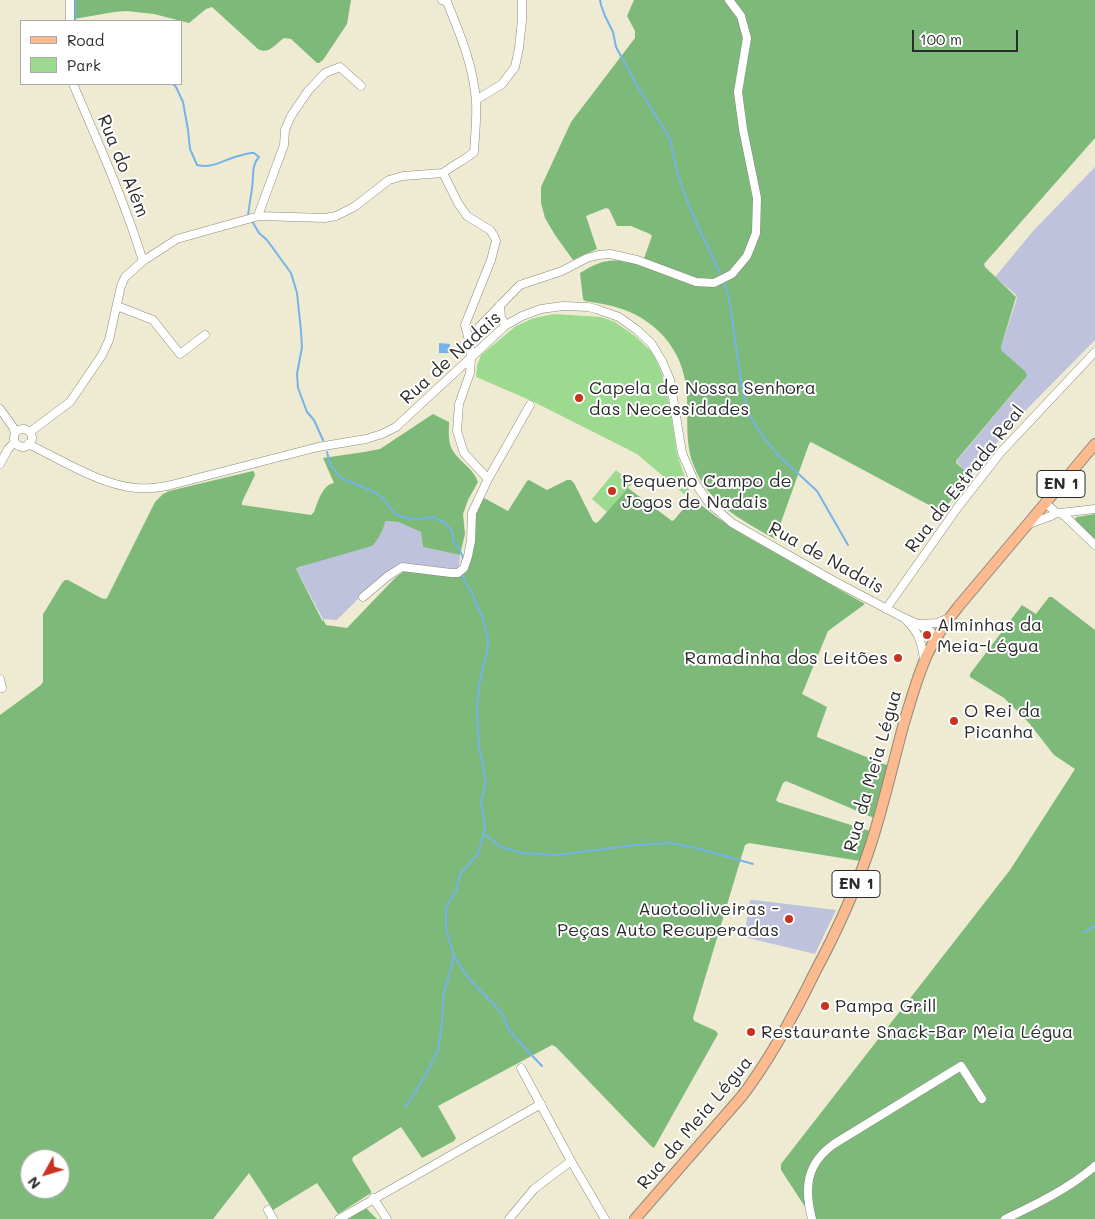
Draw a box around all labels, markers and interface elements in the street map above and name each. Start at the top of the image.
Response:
legend [20,20,182,85]
scale bar [915,20,1021,52]
text: 100 m [920,29,962,49]
text: Road [67,30,104,50]
text: Park [67,55,101,75]
street label: Rua do Além [93,112,153,220]
street label: Rua de Nadais [396,307,506,409]
place label: Capela de Nossa Senhora das Necessidades [589,377,816,419]
marker: Capela de Nossa Senhora das Necessidades [573,392,585,404]
street label: Rua da Estrada Real [901,401,1029,557]
place label: Pequeno Campo de Jogos de Nadais [622,470,792,512]
road number: EN 1 [1037,470,1085,498]
marker: Pequeno Campo de Jogos de Nadais [606,485,618,497]
street label: Rua de Nadais [765,518,887,598]
place label: Alminhas da Meia-Légua [937,614,1042,656]
marker: Alminhas da Meia-Légua [921,629,933,641]
place label: Ramadinha dos Leitões [684,647,888,669]
marker: Ramadinha dos Leitões [892,652,904,664]
street label: Rua da Meia Légua [840,688,906,854]
place label: O Rei da Picanha [964,700,1041,742]
marker: O Rei da Picanha [948,715,960,727]
road number: EN 1 [832,871,880,898]
place label: Auotooliveiras - Peças Auto Recuperadas [557,898,779,941]
marker: Auotooliveiras - Peças Auto Recuperadas [783,913,795,925]
place label: Pampa Grill [835,995,937,1017]
marker: Pampa Grill [819,1000,831,1012]
place label: Restaurante Snack-Bar Meia Légua [761,1021,1073,1043]
marker: Restaurante Snack-Bar Meia Légua [745,1026,757,1038]
street label: Rua da Meia Légua [633,1052,757,1194]
north arrow [20,1149,70,1199]
text: N [23,1173,44,1193]

